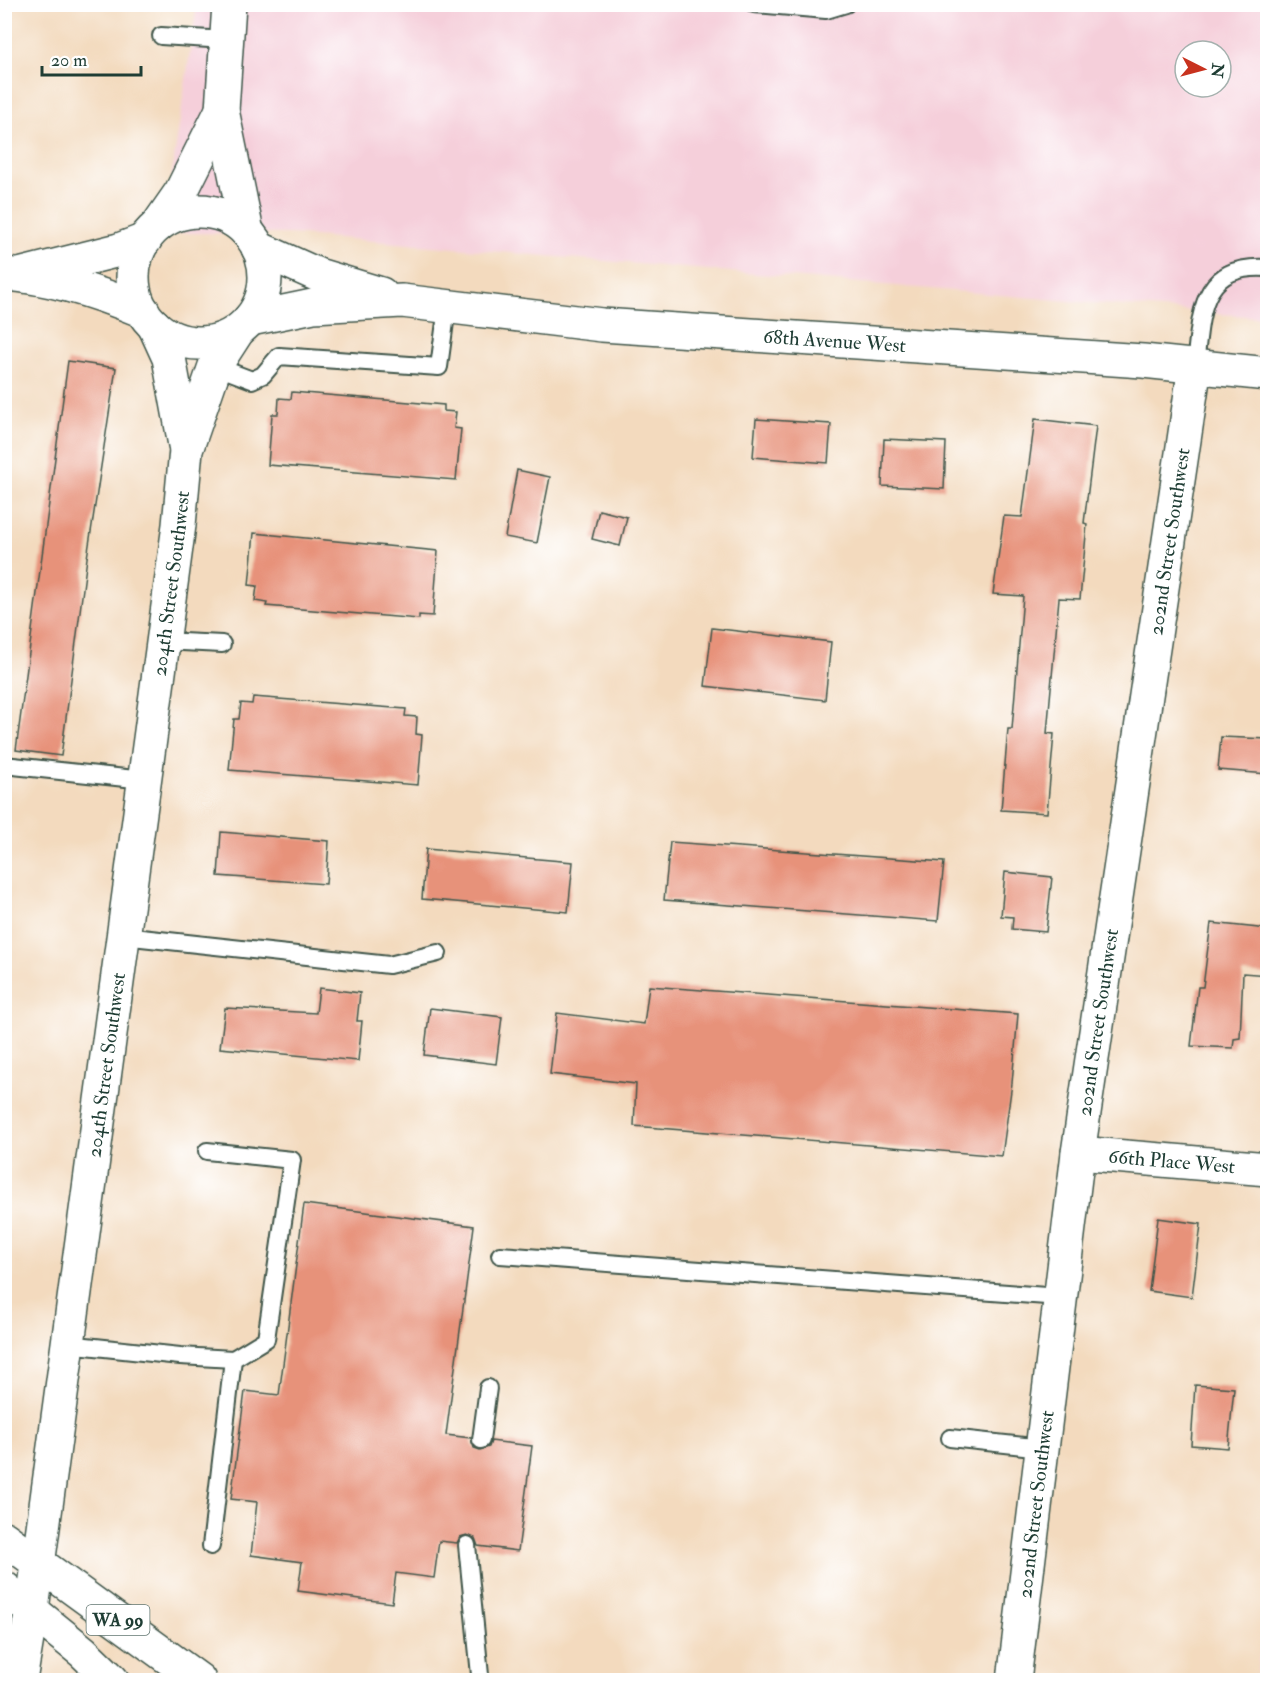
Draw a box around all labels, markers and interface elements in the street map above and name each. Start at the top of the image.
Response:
scale bar [42,39,141,77]
north arrow [1173,39,1233,99]
text: 20 m [51,49,87,72]
text: N [1206,61,1228,79]
street label: 68th Avenue West [762,324,907,358]
street label: 202nd Street Southwest [1143,446,1196,637]
street label: 204th Street Southwest [147,489,195,678]
street label: 202nd Street Southwest [1072,927,1124,1118]
street label: 204th Street Southwest [81,970,131,1159]
street label: 66th Place West [1107,1144,1237,1179]
street label: 202nd Street Southwest [1012,1409,1060,1600]
road number: WA 99 [86,1605,150,1635]

